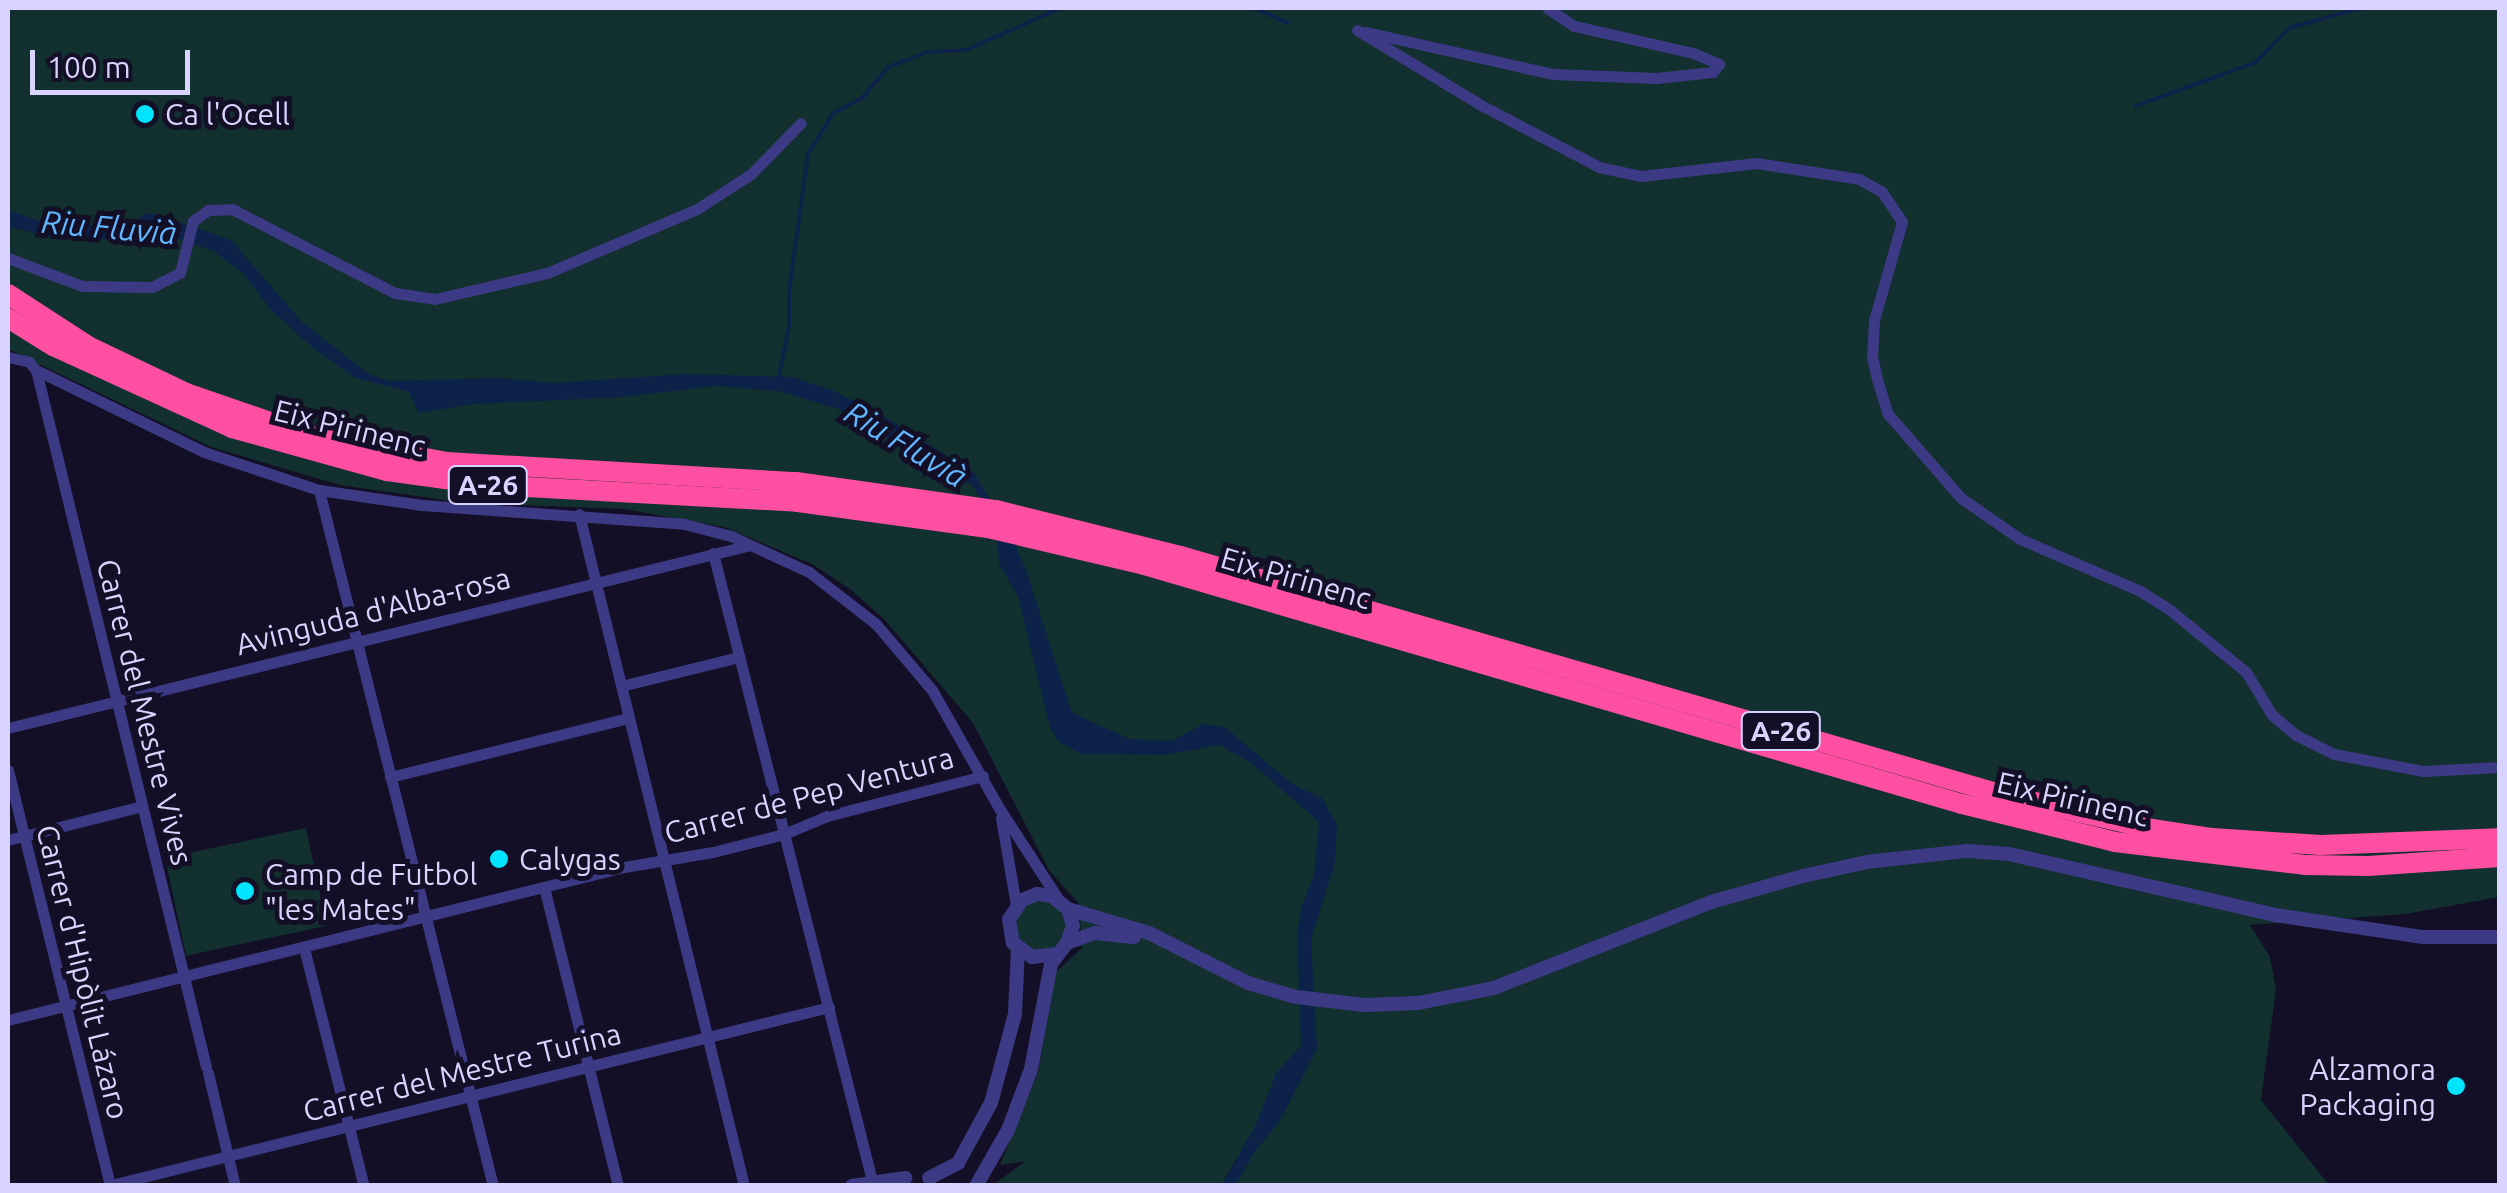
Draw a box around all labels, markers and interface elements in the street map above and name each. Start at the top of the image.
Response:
scale bar [35,30,195,92]
text: 100 m [47,50,131,84]
place label: Ca l'Ocell [165,96,290,132]
marker: Ca l'Ocell [134,103,156,125]
water label: Riu Fluvià [40,202,178,252]
street label: Eix Pirinenc [271,392,429,464]
water label: Riu Fluvià [838,393,974,495]
road number: A-26 [446,462,530,508]
street label: Eix Pirinenc [1217,539,1375,617]
street label: Carrer del Mestre Vives [90,555,200,869]
street label: Avinguda d'Alba-rosa [232,559,514,663]
road number: A-26 [1738,708,1824,754]
street label: Carrer de Pep Ventura [660,739,958,851]
street label: Eix Pirinenc [1994,764,2152,834]
street label: Carrer d'Hipòlit Lázaro [29,821,137,1123]
place label: Calygas [519,841,621,877]
marker: Calygas [488,848,510,870]
place label: Camp de Futbol "les Mates" [265,856,477,926]
marker: Camp de Futbol "les Mates" [234,880,256,902]
street label: Carrer del Mestre Turina [299,1015,625,1129]
place label: Alzamora Packaging [2300,1051,2436,1122]
marker: Alzamora Packaging [2445,1075,2467,1097]

